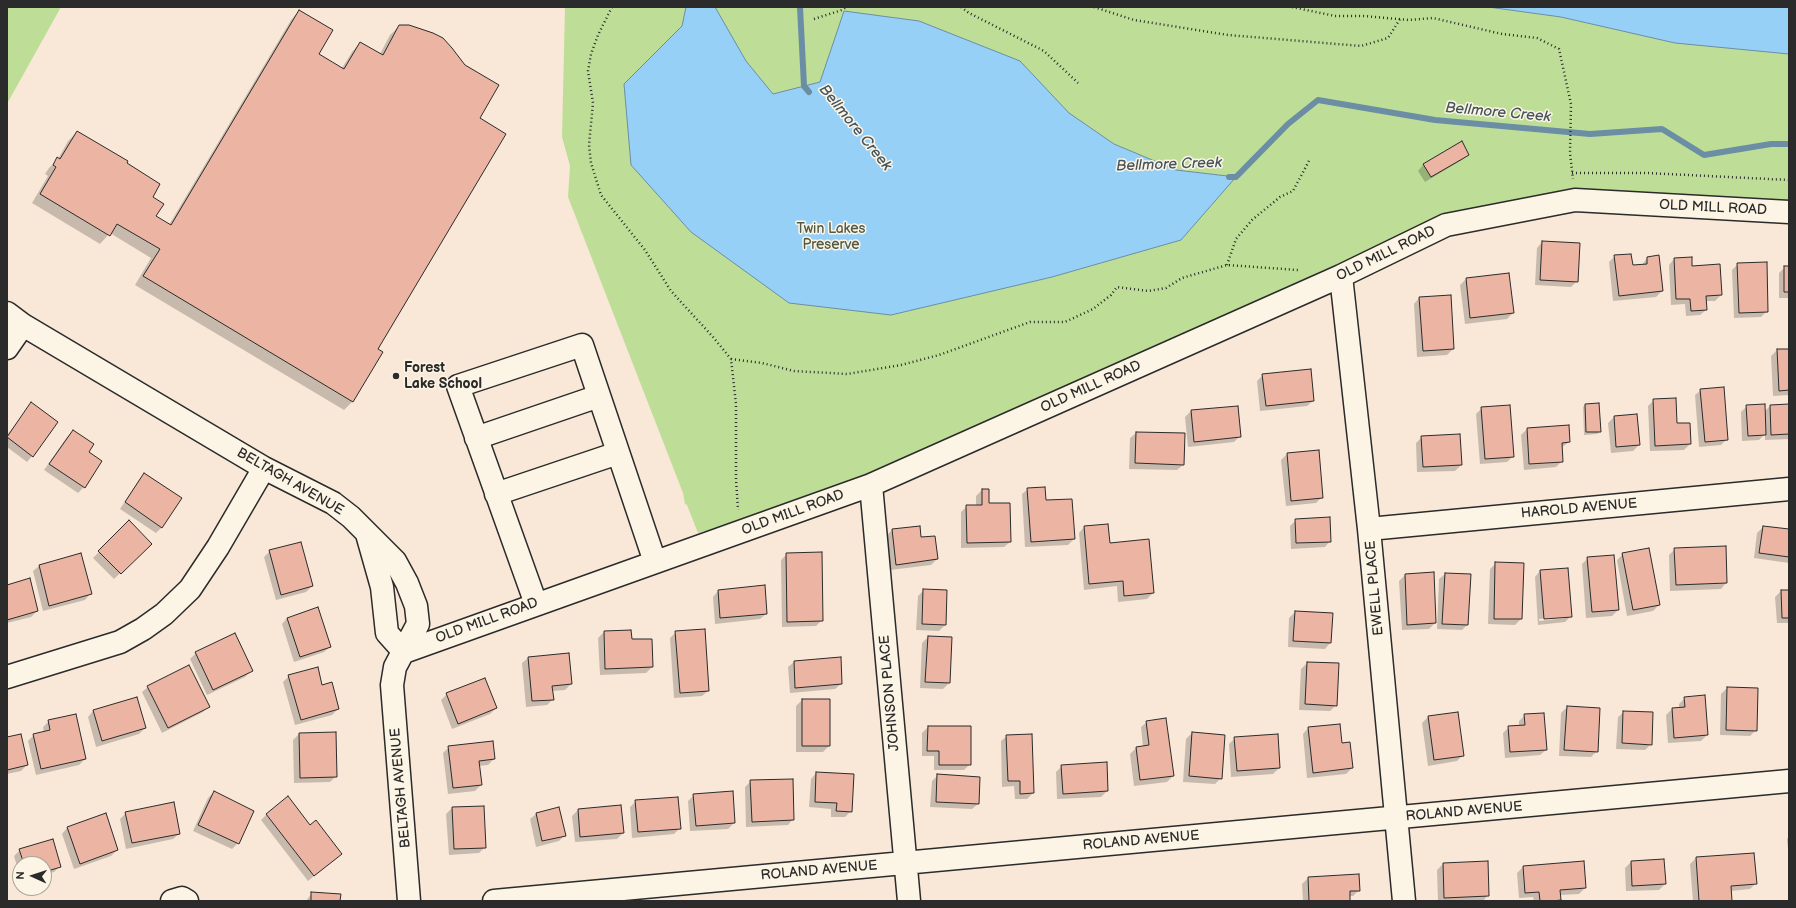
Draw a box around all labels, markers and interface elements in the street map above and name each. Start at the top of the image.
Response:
water label: Bellmore Creek [815,81,895,175]
water label: Bellmore Creek [1444,99,1552,127]
water label: Bellmore Creek [1116,154,1222,176]
street label: OLD MILL ROAD [1659,197,1767,219]
park label: Twin Lakes Preserve [797,221,865,254]
street label: OLD MILL ROAD [1334,223,1438,285]
street label: OLD MILL ROAD [1038,357,1144,417]
place label: Forest Lake School [404,360,482,392]
marker: Forest Lake School [391,371,401,381]
street label: BELTAGH AVENUE [234,445,346,519]
street label: OLD MILL ROAD [739,487,847,539]
street label: HAROLD AVENUE [1520,496,1638,522]
street label: EWELL PLACE [1362,540,1388,636]
street label: OLD MILL ROAD [433,595,541,647]
street label: JOHNSON PLACE [877,634,903,752]
street label: BELTAGH AVENUE [387,727,415,849]
street label: ROLAND AVENUE [1405,799,1523,825]
street label: ROLAND AVENUE [1082,828,1200,854]
north arrow [12,856,52,896]
street label: ROLAND AVENUE [760,858,878,884]
text: N [14,871,27,880]

